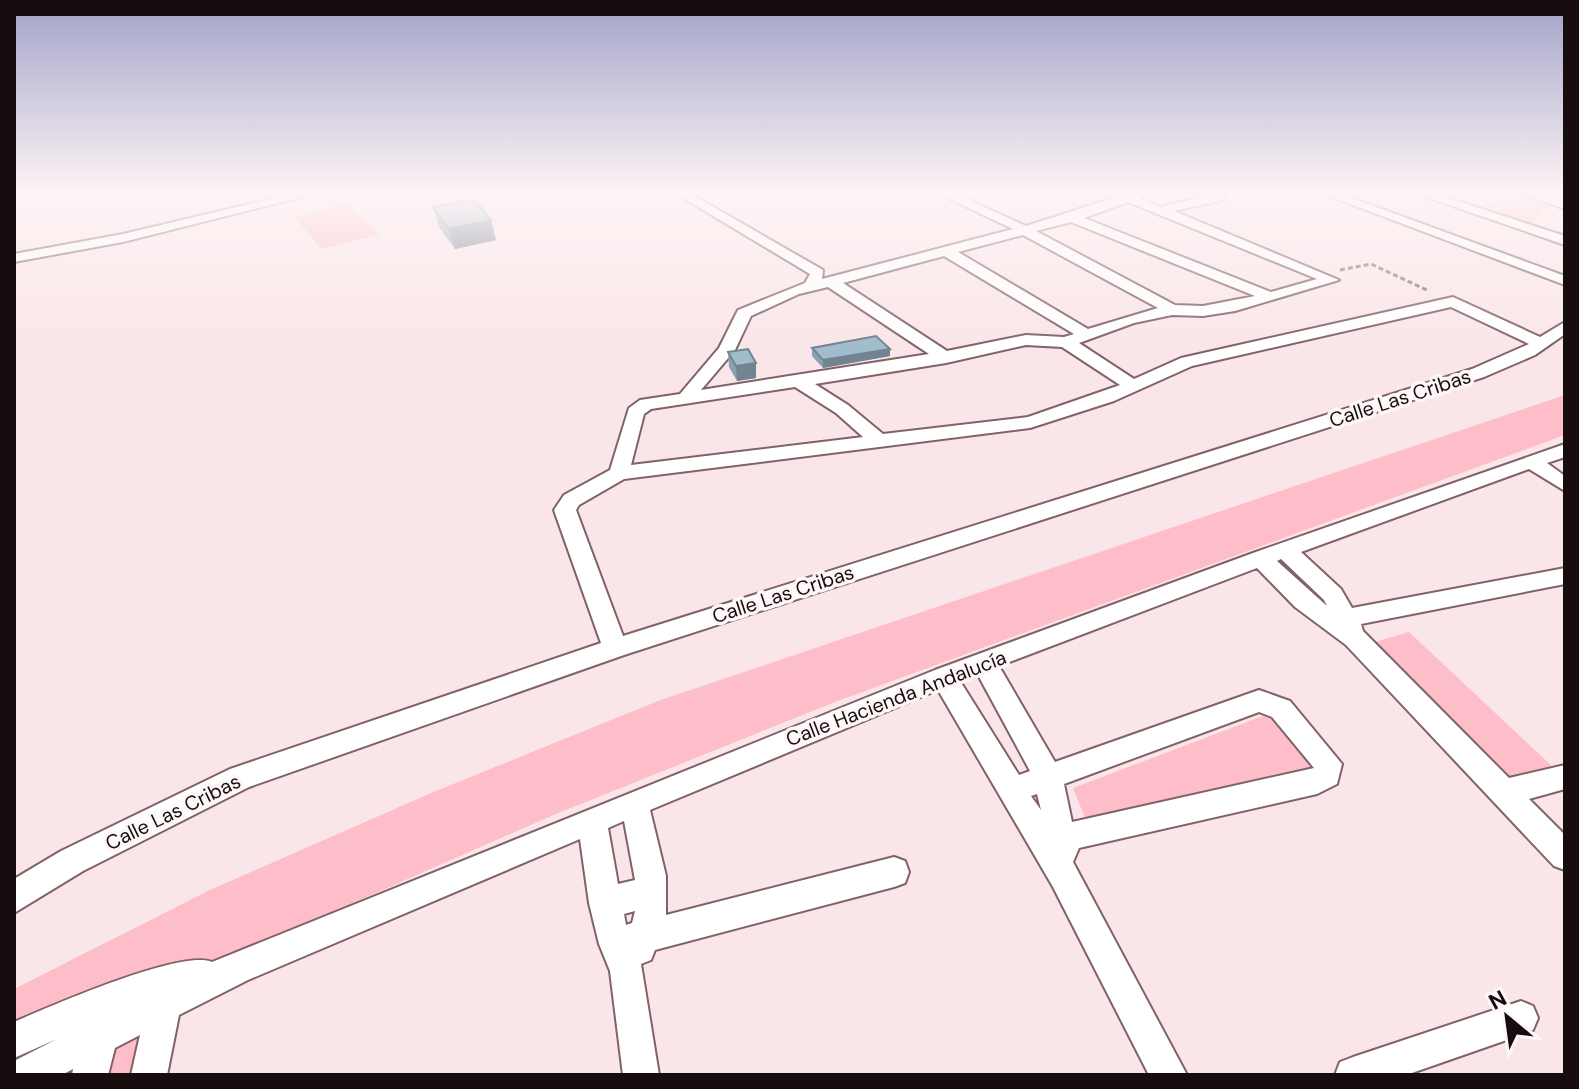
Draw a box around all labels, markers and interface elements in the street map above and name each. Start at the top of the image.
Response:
street label: Calle Las Cribas [1326,363,1474,433]
street label: Calle Las Cribas [709,559,857,629]
street label: Calle Hacienda Andalucía [782,644,1010,752]
street label: Calle Las Cribas [101,768,245,856]
north arrow [1467,977,1547,1057]
text: N [1483,983,1512,1017]

